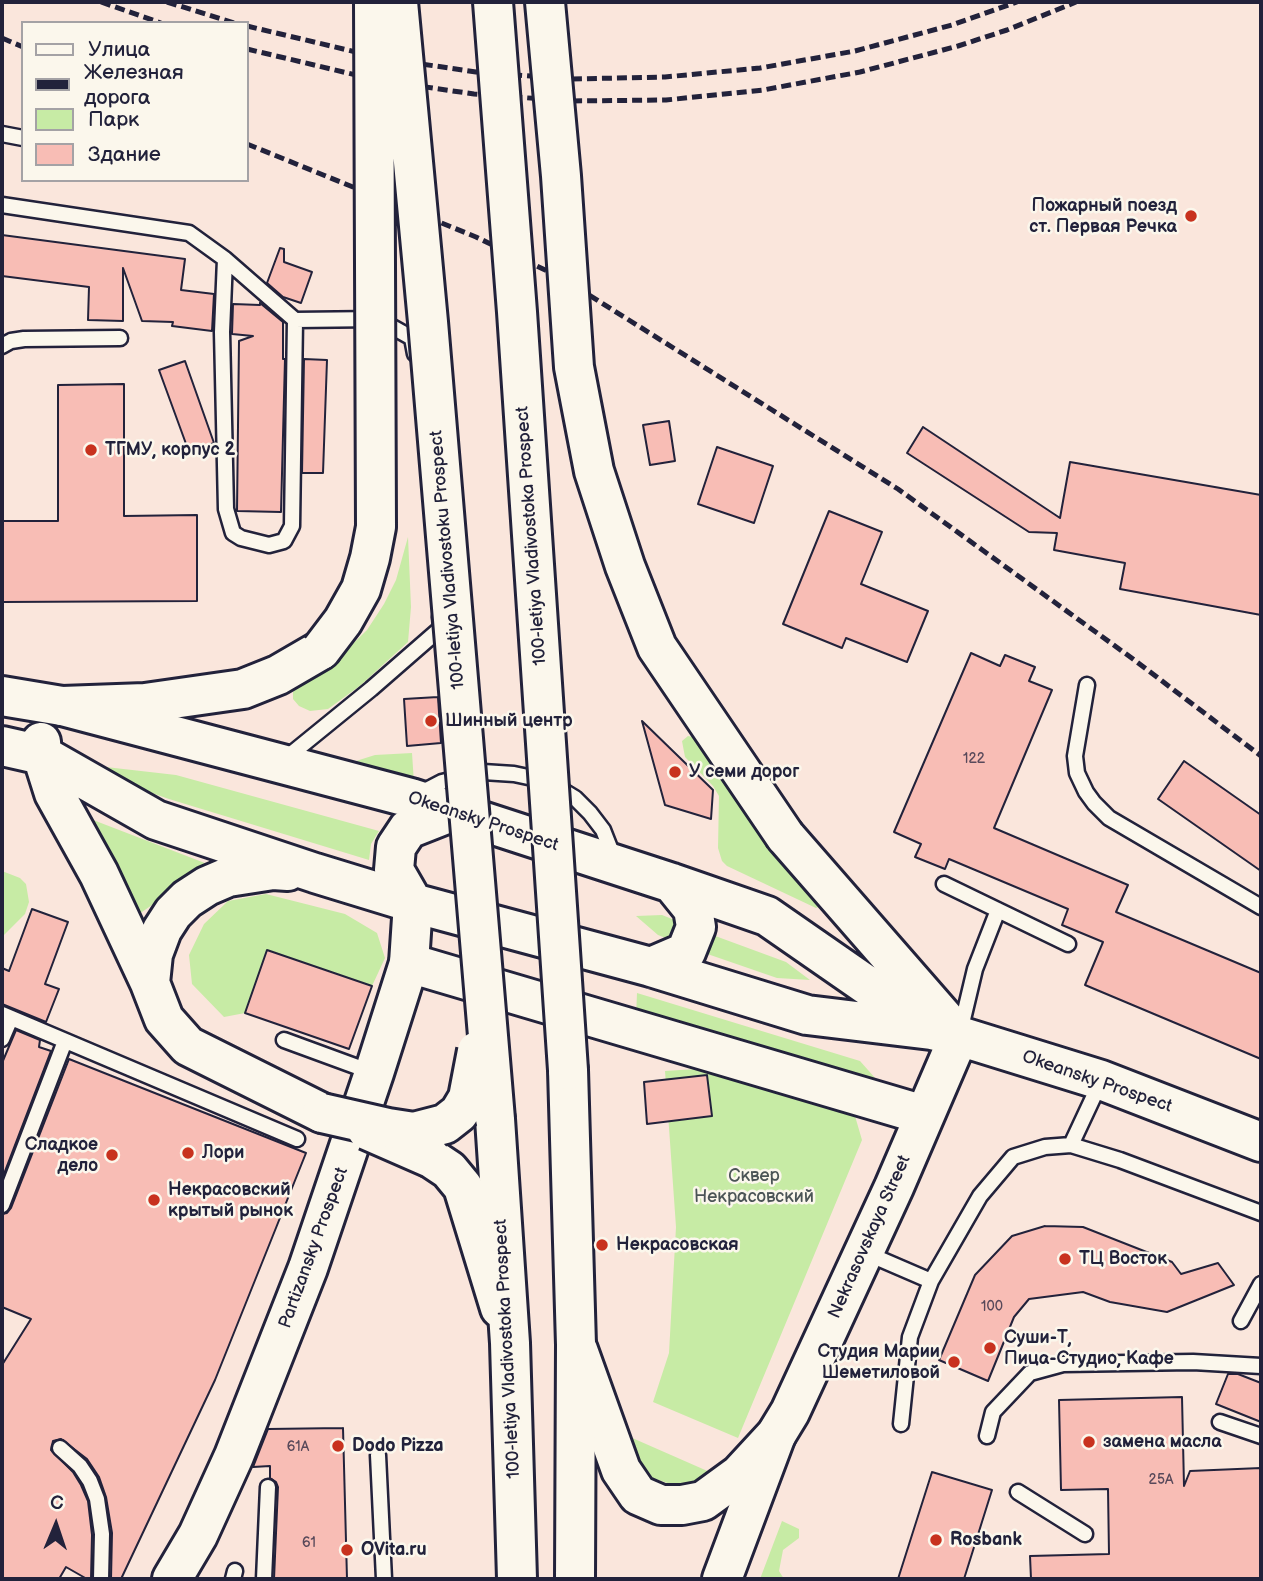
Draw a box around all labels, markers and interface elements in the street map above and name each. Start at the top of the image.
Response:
legend [21,21,248,182]
text: Улица [88,37,150,62]
text: Железная дорога [84,60,184,110]
text: Парк [88,107,139,132]
text: Здание [88,142,161,167]
place label: Пожарный поезд ст. Первая Речка [1029,195,1177,238]
marker: Пожарный поезд ст. Первая Речка [1183,208,1199,224]
street label: 100-letiya Vladivostoka Prospect [512,406,552,666]
street label: 100-letiya Vladivostoku Prospect [426,430,470,690]
place label: ТГМУ, корпус 2 [105,439,235,461]
marker: ТГМУ, корпус 2 [83,442,99,458]
place label: Шинный центр [445,710,573,732]
marker: Шинный центр [423,713,439,729]
house number: 122 [963,751,985,767]
place label: У семи дорог [689,761,799,783]
marker: У семи дорог [667,764,683,780]
street label: Okeansky Prospect [405,787,561,857]
street label: Okeansky Prospect [1019,1046,1175,1118]
place label: Сладкое дело [25,1134,98,1176]
place label: Лори [202,1142,244,1164]
marker: Лори [180,1145,196,1161]
marker: Сладкое дело [104,1147,120,1163]
street label: Nekrasovskaya Street [824,1152,916,1322]
street label: Partizansky Prospect [275,1165,353,1331]
park label: Сквер Некрасовский [694,1165,814,1208]
place label: Некрасовский крытый рынок [168,1179,293,1222]
marker: Некрасовский крытый рынок [146,1192,162,1208]
street label: 100-letiya Vladivostoka Prospect [490,1219,526,1479]
place label: Некрасовская [616,1234,739,1256]
marker: Некрасовская [594,1237,610,1253]
place label: ТЦ Восток [1079,1248,1167,1270]
marker: ТЦ Восток [1057,1251,1073,1267]
house number: 100 [981,1299,1003,1315]
place label: Суши-Т, Пица-Студио, Кафе [1004,1327,1174,1370]
marker: Суши-Т, Пица-Студио, Кафе [982,1340,998,1356]
place label: Студия Марии Шеметиловой [818,1341,940,1384]
marker: Студия Марии Шеметиловой [946,1354,962,1370]
place label: замена масла [1103,1431,1222,1453]
marker: замена масла [1081,1434,1097,1450]
place label: Dodo Pizza [352,1435,444,1457]
marker: Dodo Pizza [330,1438,346,1454]
house number: 61А [287,1439,309,1455]
house number: 25А [1149,1472,1173,1488]
north arrow [21,1490,91,1560]
text: С [50,1492,64,1515]
place label: Rosbank [950,1529,1022,1551]
marker: Rosbank [928,1532,944,1548]
house number: 61 [302,1535,316,1551]
place label: OVita.ru [361,1539,427,1561]
marker: OVita.ru [339,1542,355,1558]

